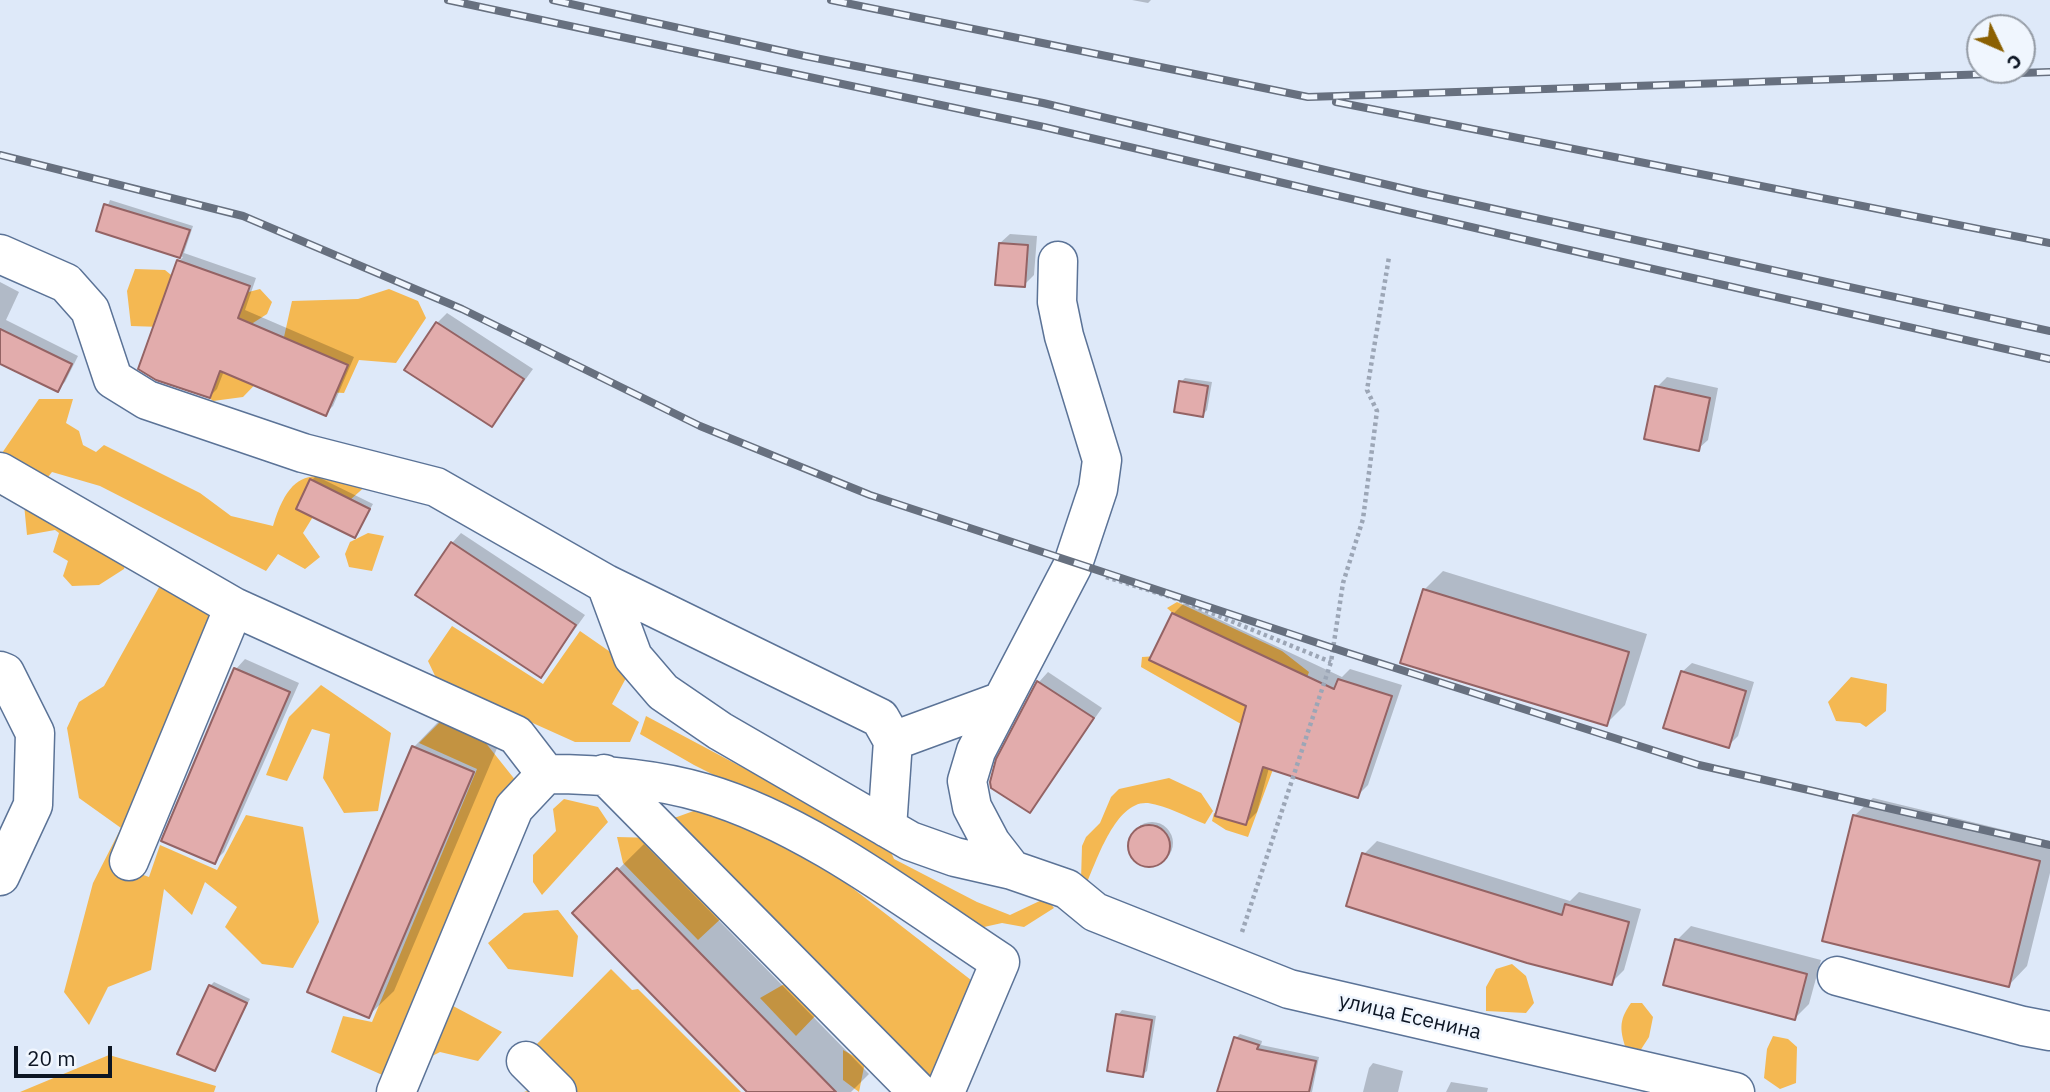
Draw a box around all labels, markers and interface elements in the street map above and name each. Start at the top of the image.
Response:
north arrow [1966,14,2036,84]
text: С [2002,49,2028,75]
street label: улица Есенина [1336,988,1484,1046]
scale bar [18,1032,116,1076]
text: 20 m [27,1044,76,1072]

